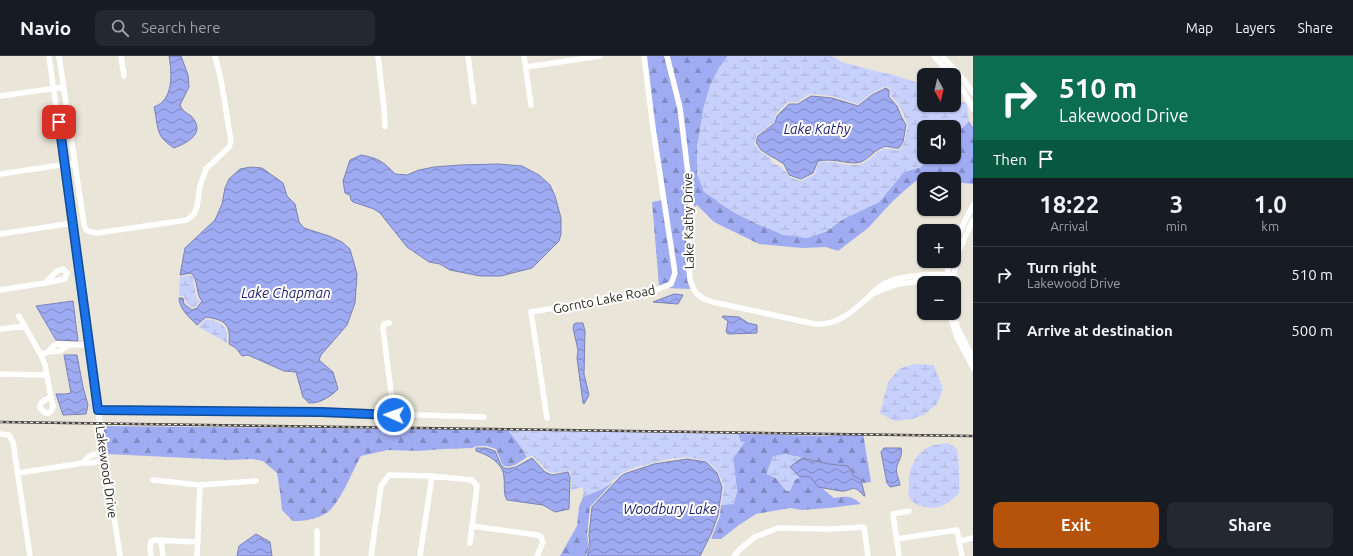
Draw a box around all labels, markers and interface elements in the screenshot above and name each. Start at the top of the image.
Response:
search box [95,10,375,46]
text: Navio [20,17,71,39]
icon: search [109,17,131,39]
text: Search here [141,19,220,36]
text: Map [1186,20,1213,36]
text: Layers [1235,20,1275,36]
text: Share [1297,20,1333,36]
north arrow [917,68,961,112]
map controls [917,68,961,320]
icon: right [993,72,1045,124]
text: 510 m [1059,72,1137,103]
pin [42,105,76,139]
text: Lakewood Drive [1059,105,1188,125]
icon: arrive [48,111,70,133]
button: sound [917,120,961,164]
water label: Lake Kathy [784,121,851,137]
icon: arrive [1035,148,1057,170]
text: Then [993,151,1027,168]
street label: Lake Kathy Drive [680,172,696,270]
button: layers [917,172,961,216]
text: 18:22 [1039,191,1099,218]
text: 3 [1170,191,1183,218]
text: 1.0 [1254,191,1287,218]
text: Arrival [1050,219,1088,233]
text: min [1166,219,1187,233]
text: km [1261,219,1279,233]
button: + [917,224,961,268]
text: Turn right [1027,259,1097,276]
icon: right [993,264,1015,286]
text: 510 m [1291,266,1333,283]
button: − [917,276,961,320]
text: Lakewood Drive [1027,276,1120,290]
street label: Gornto Lake Road [552,282,656,316]
water label: Lake Chapman [241,285,331,301]
icon: arrive [993,320,1015,342]
text: Arrive at destination [1027,322,1173,339]
text: 500 m [1291,322,1333,339]
position arrow [373,394,415,436]
street label: Lakewood Drive [94,425,120,519]
water label: Woodbury Lake [623,501,717,517]
button: Exit [993,502,1159,548]
button: Share [1167,502,1333,548]

